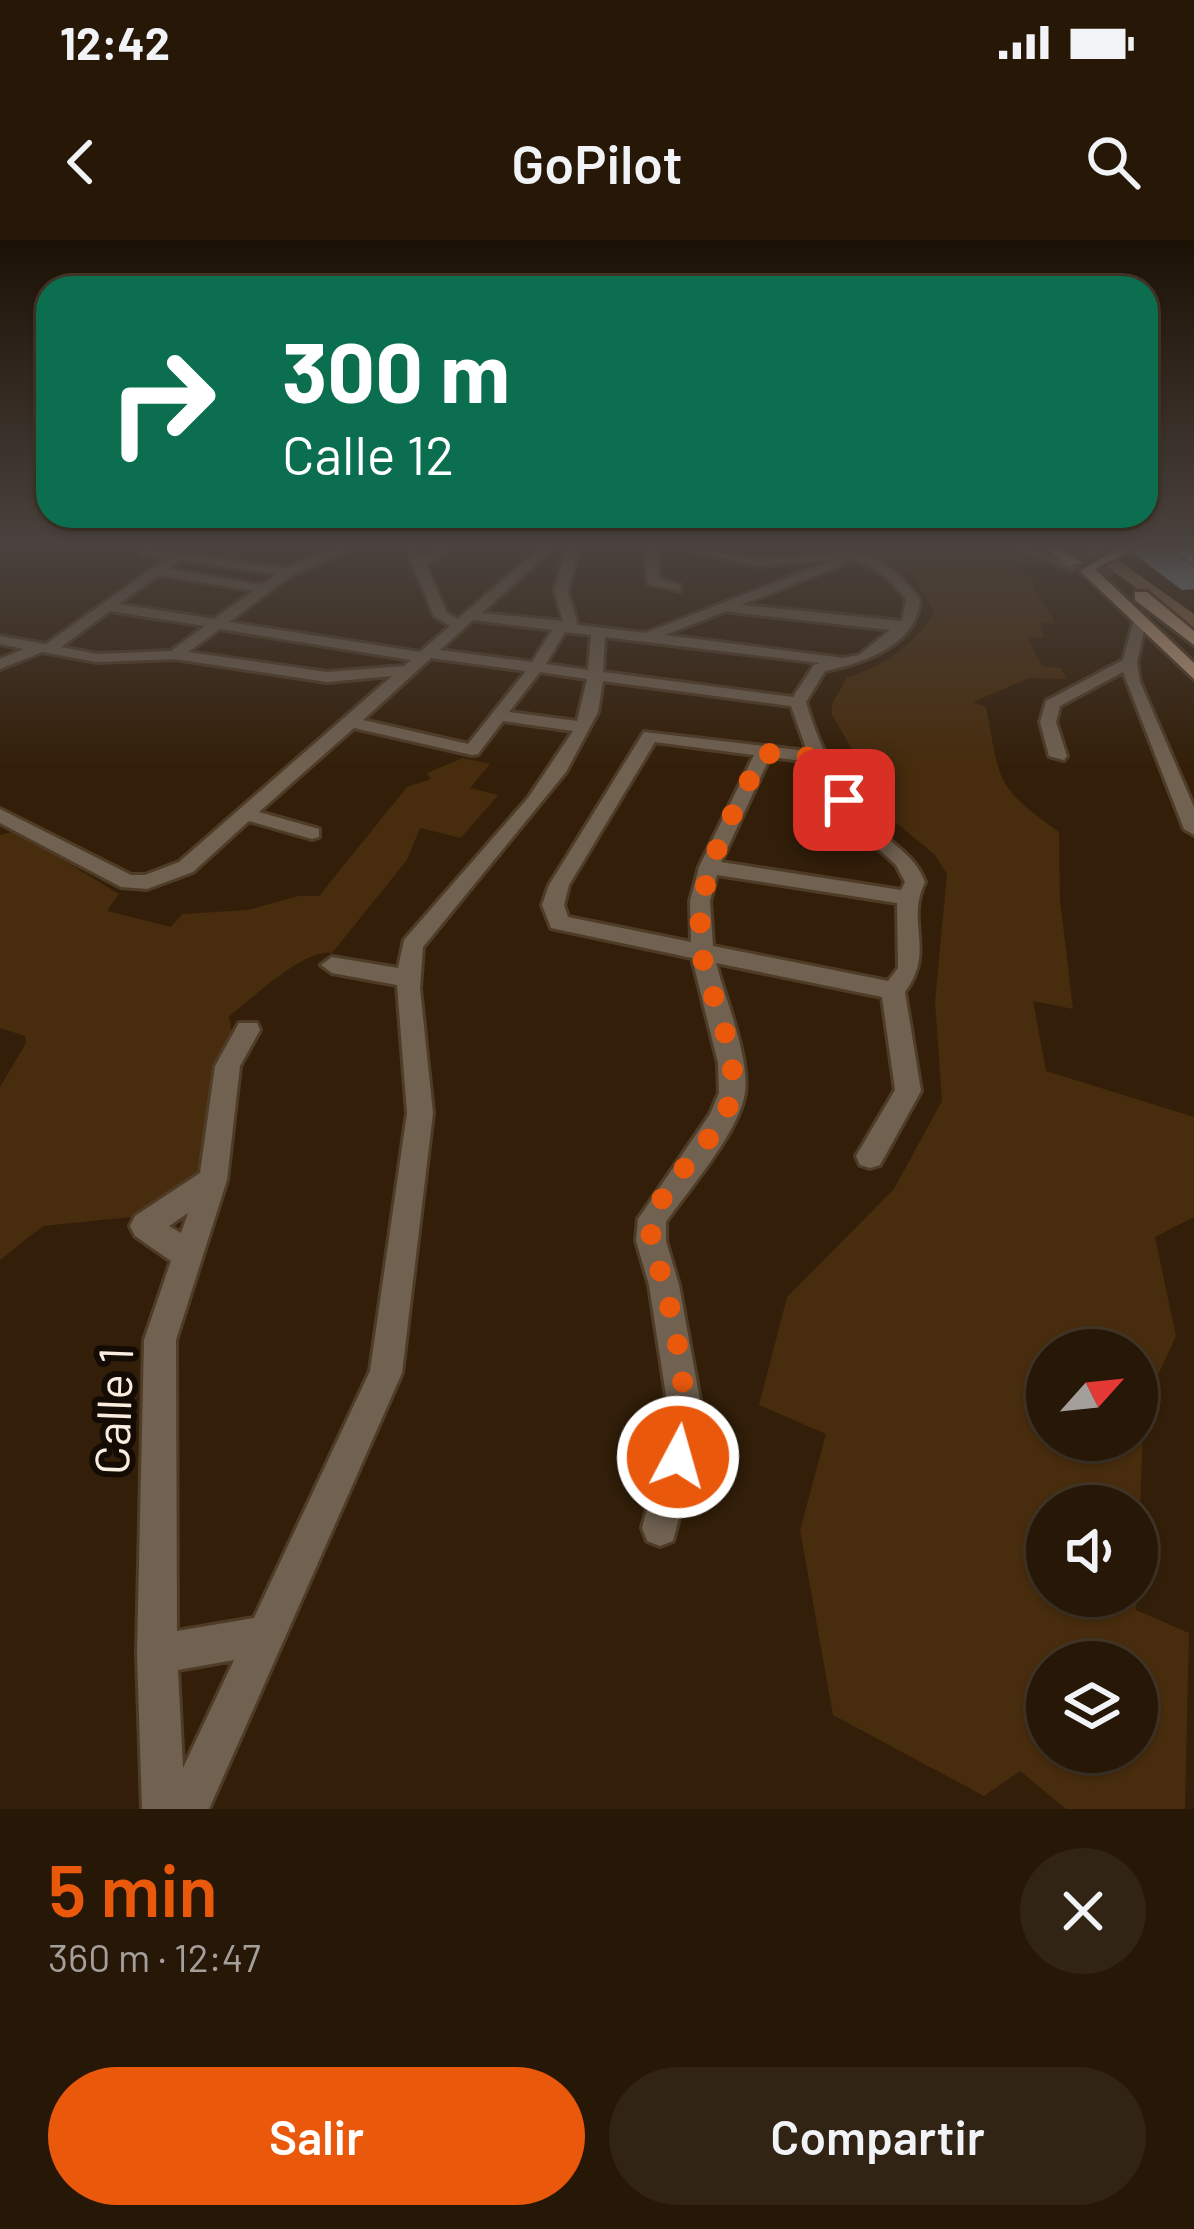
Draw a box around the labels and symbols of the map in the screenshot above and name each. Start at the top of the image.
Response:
pin [793,749,895,851]
north arrow [1026,1329,1158,1461]
street label: Calle 1 [81,1346,143,1476]
position arrow [615,1394,741,1520]

